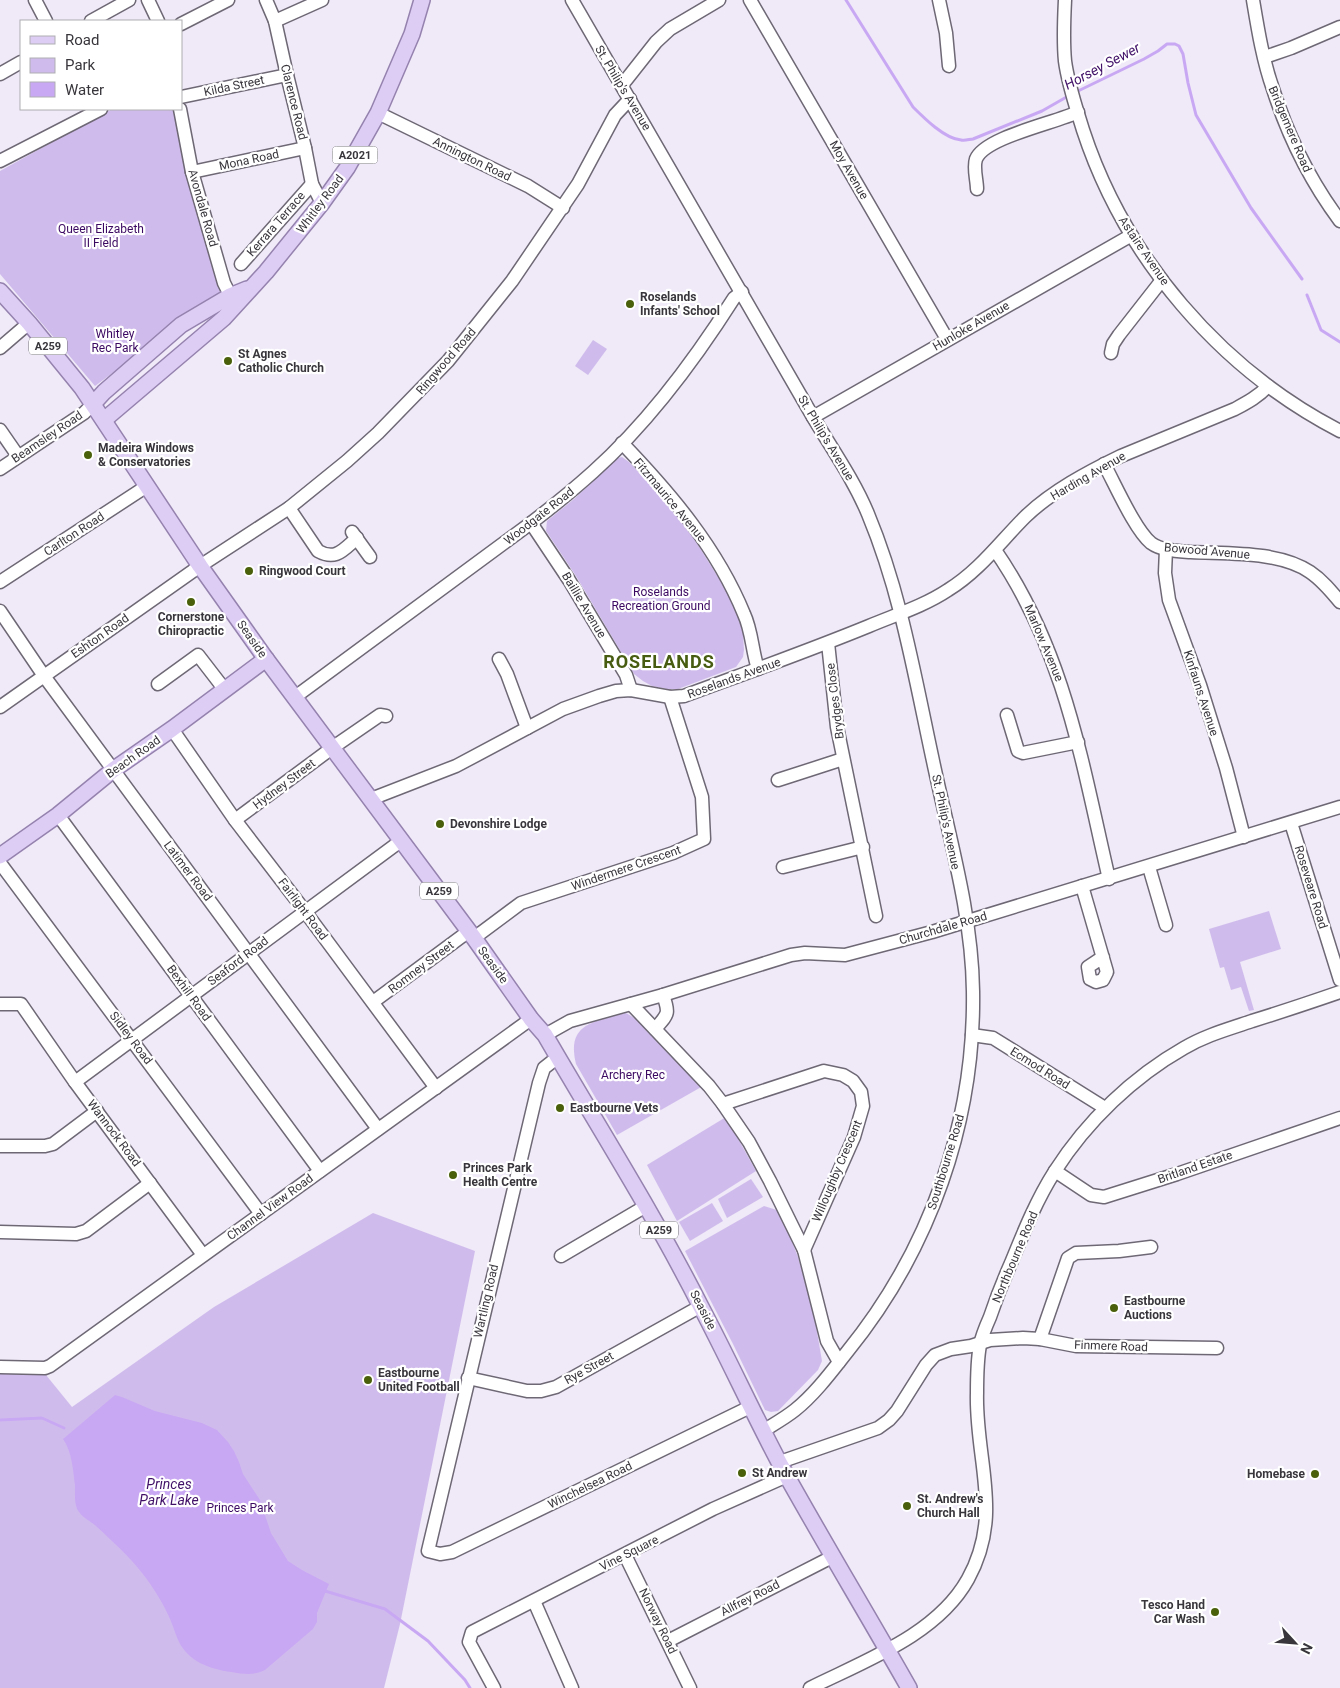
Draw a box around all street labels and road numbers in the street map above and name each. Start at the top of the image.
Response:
street label: St. Philip's Avenue [592,43,654,133]
street label: Clarence Road [278,63,310,141]
street label: Kilda Street [203,73,266,99]
street label: Bridgemere Road [1266,84,1314,174]
street label: Annington Road [431,134,513,184]
street label: Moy Avenue [827,138,871,202]
road number: A2021 [332,146,378,164]
street label: Mona Road [218,147,280,173]
street label: Avondale Road [185,168,221,248]
street label: Whitley Road [293,172,347,236]
street label: Kerrara Terrace [244,189,308,259]
street label: Astaire Avenue [1116,214,1172,288]
street label: Hunloke Avenue [930,298,1012,354]
street label: Ringwood Road [413,325,479,397]
road number: A259 [29,338,67,354]
street label: St. Philip's Avenue [795,393,857,483]
street label: Beamsley Road [9,408,85,466]
street label: Harding Avenue [1048,449,1128,503]
street label: Fitzmaurice Avenue [631,455,709,545]
street label: Woodgate Road [501,484,577,548]
street label: Carlton Road [41,509,107,559]
street label: Bowood Avenue [1164,540,1250,562]
street label: Baillie Avenue [559,570,609,640]
street label: Marlow Avenue [1022,602,1066,684]
street label: Eshton Road [68,611,132,661]
street label: Seaside [234,618,270,660]
street label: Kinfauns Avenue [1181,648,1221,738]
street label: Roselands Avenue [686,655,782,701]
street label: Brydges Close [823,662,847,740]
street label: Beach Road [103,733,163,781]
street label: Hydney Street [250,756,318,812]
street label: St. Philip's Avenue [929,773,963,871]
street label: Latimer Road [161,838,215,904]
street label: Windermere Crescent [569,843,683,893]
street label: Roseveare Road [1292,844,1330,930]
street label: Fairlight Road [275,875,331,943]
road number: A259 [420,882,458,899]
street label: Churchdale Road [897,909,989,947]
street label: Seaford Road [205,934,271,988]
street label: Romney Street [386,938,456,996]
street label: Seaside [475,944,511,986]
street label: Bexhill Road [164,962,214,1024]
street label: Sidley Road [107,1009,155,1067]
street label: Ecmod Road [1008,1044,1072,1092]
street label: Wannock Road [84,1097,144,1169]
street label: Southbourne Road [925,1113,967,1211]
street label: Willoughby Crescent [809,1118,865,1224]
street label: Britland Estate [1156,1148,1234,1186]
street label: Channel View Road [224,1171,316,1243]
street label: Northbourne Road [989,1209,1041,1305]
road number: A259 [640,1222,678,1238]
street label: Wartling Road [471,1263,501,1339]
street label: Seaside [687,1288,719,1332]
street label: Finmere Road [1074,1338,1148,1354]
street label: Rye Street [562,1349,616,1387]
street label: Winchelsea Road [546,1459,634,1511]
street label: Vine Square [597,1532,661,1574]
street label: Allfrey Road [718,1577,782,1619]
street label: Norway Road [636,1586,680,1656]

